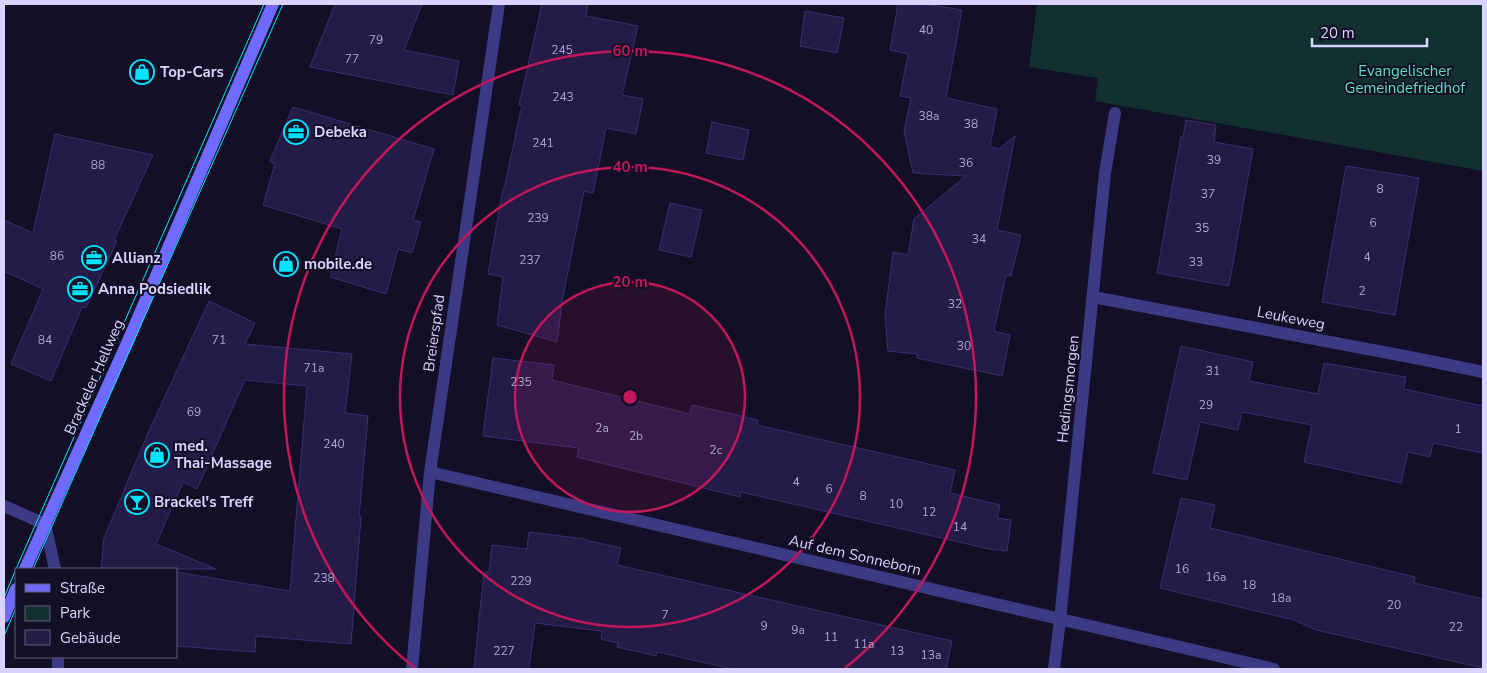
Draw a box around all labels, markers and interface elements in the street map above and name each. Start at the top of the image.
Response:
scale bar [1312,15,1427,47]
house number: 40 [919,22,933,38]
text: 20 m [1320,23,1355,43]
house number: 79 [369,32,383,48]
text: 60 m [612,41,648,61]
house number: 245 [551,42,573,58]
house number: 77 [345,51,359,67]
shop icon: Top-Cars [129,59,155,85]
park label: Evangelischer Gemeindefriedhof [1345,61,1466,98]
place label: Top-Cars [160,62,224,82]
house number: 243 [552,89,574,105]
house number: 38a [919,108,939,124]
house number: 38 [964,116,978,132]
office icon: Debeka [283,119,309,145]
place label: Debeka [314,122,367,142]
house number: 241 [532,135,554,151]
house number: 39 [1207,152,1221,168]
house number: 36 [959,155,973,171]
house number: 88 [91,157,105,173]
text: 40 m [612,157,648,177]
house number: 8 [1376,181,1384,197]
house number: 37 [1201,186,1215,202]
house number: 239 [527,210,549,226]
house number: 6 [1369,215,1377,231]
house number: 35 [1195,220,1209,236]
house number: 34 [972,231,986,247]
office icon: Allianz [81,245,107,271]
house number: 86 [50,248,64,264]
place label: Allianz [112,248,161,268]
house number: 4 [1363,249,1371,265]
shop icon: mobile.de [273,251,299,277]
house number: 237 [519,252,541,268]
place label: mobile.de [304,254,372,274]
house number: 33 [1189,254,1203,270]
text: 20 m [612,272,648,292]
office icon: Anna Podsiedlik [67,276,93,302]
place label: Anna Podsiedlik [98,279,212,299]
house number: 2 [1358,283,1366,299]
street label: Breierspfad [419,293,449,373]
house number: 32 [948,296,962,312]
street label: Leukeweg [1255,302,1327,334]
street label: Brackeler Hellweg [60,316,128,438]
house number: 84 [38,332,52,348]
house number: 71 [212,332,226,348]
street label: Hedingsmorgen [1052,334,1084,444]
house number: 30 [957,338,971,354]
house number: 71a [304,360,324,376]
house number: 31 [1206,363,1220,379]
house number: 235 [510,374,532,390]
centre of rings [621,388,639,406]
house number: 29 [1199,397,1213,413]
house number: 69 [187,404,201,420]
house number: 2a [595,420,609,436]
house number: 1 [1454,421,1462,437]
house number: 2b [629,428,643,444]
place label: med. Thai-Massage [174,436,272,473]
house number: 240 [323,436,345,452]
shop icon: med. Thai-Massage [144,442,170,468]
house number: 2c [710,442,723,458]
house number: 4 [792,474,800,490]
house number: 6 [825,481,833,497]
house number: 8 [859,488,867,504]
bar icon: Brackel's Treff [124,489,150,515]
place label: Brackel's Treff [154,492,254,512]
house number: 10 [889,496,903,512]
house number: 12 [922,504,936,520]
house number: 14 [953,519,967,535]
street label: Auf dem Sonneborn [787,530,923,580]
house number: 16 [1175,561,1189,577]
legend [15,568,178,658]
house number: 16a [1206,569,1226,585]
house number: 238 [313,570,335,586]
house number: 229 [510,573,532,589]
house number: 18 [1242,577,1256,593]
text: Straße [60,578,105,598]
house number: 18a [1271,590,1291,606]
house number: 20 [1387,597,1401,613]
text: Park [60,603,90,623]
house number: 7 [661,607,669,623]
house number: 9 [760,618,768,634]
house number: 22 [1449,619,1463,635]
house number: 9a [791,622,805,638]
text: Gebäude [60,628,121,648]
house number: 11 [824,629,838,645]
house number: 11a [854,636,874,652]
house number: 227 [493,643,515,659]
house number: 13 [890,643,904,659]
house number: 13a [921,647,941,663]

